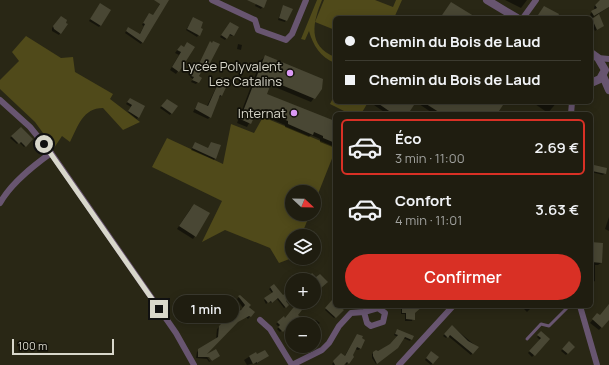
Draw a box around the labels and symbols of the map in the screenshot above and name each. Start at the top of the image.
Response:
place label: Lycée Polyvalent Les Catalins [182,57,282,90]
marker: Lycée Polyvalent Les Catalins [285,68,295,78]
place label: Internat [238,104,286,122]
marker: Internat [289,108,299,118]
route start [35,135,53,153]
north arrow [285,185,321,221]
callout: 1 min [173,295,239,323]
route end [150,300,168,318]
scale bar [12,337,114,356]

